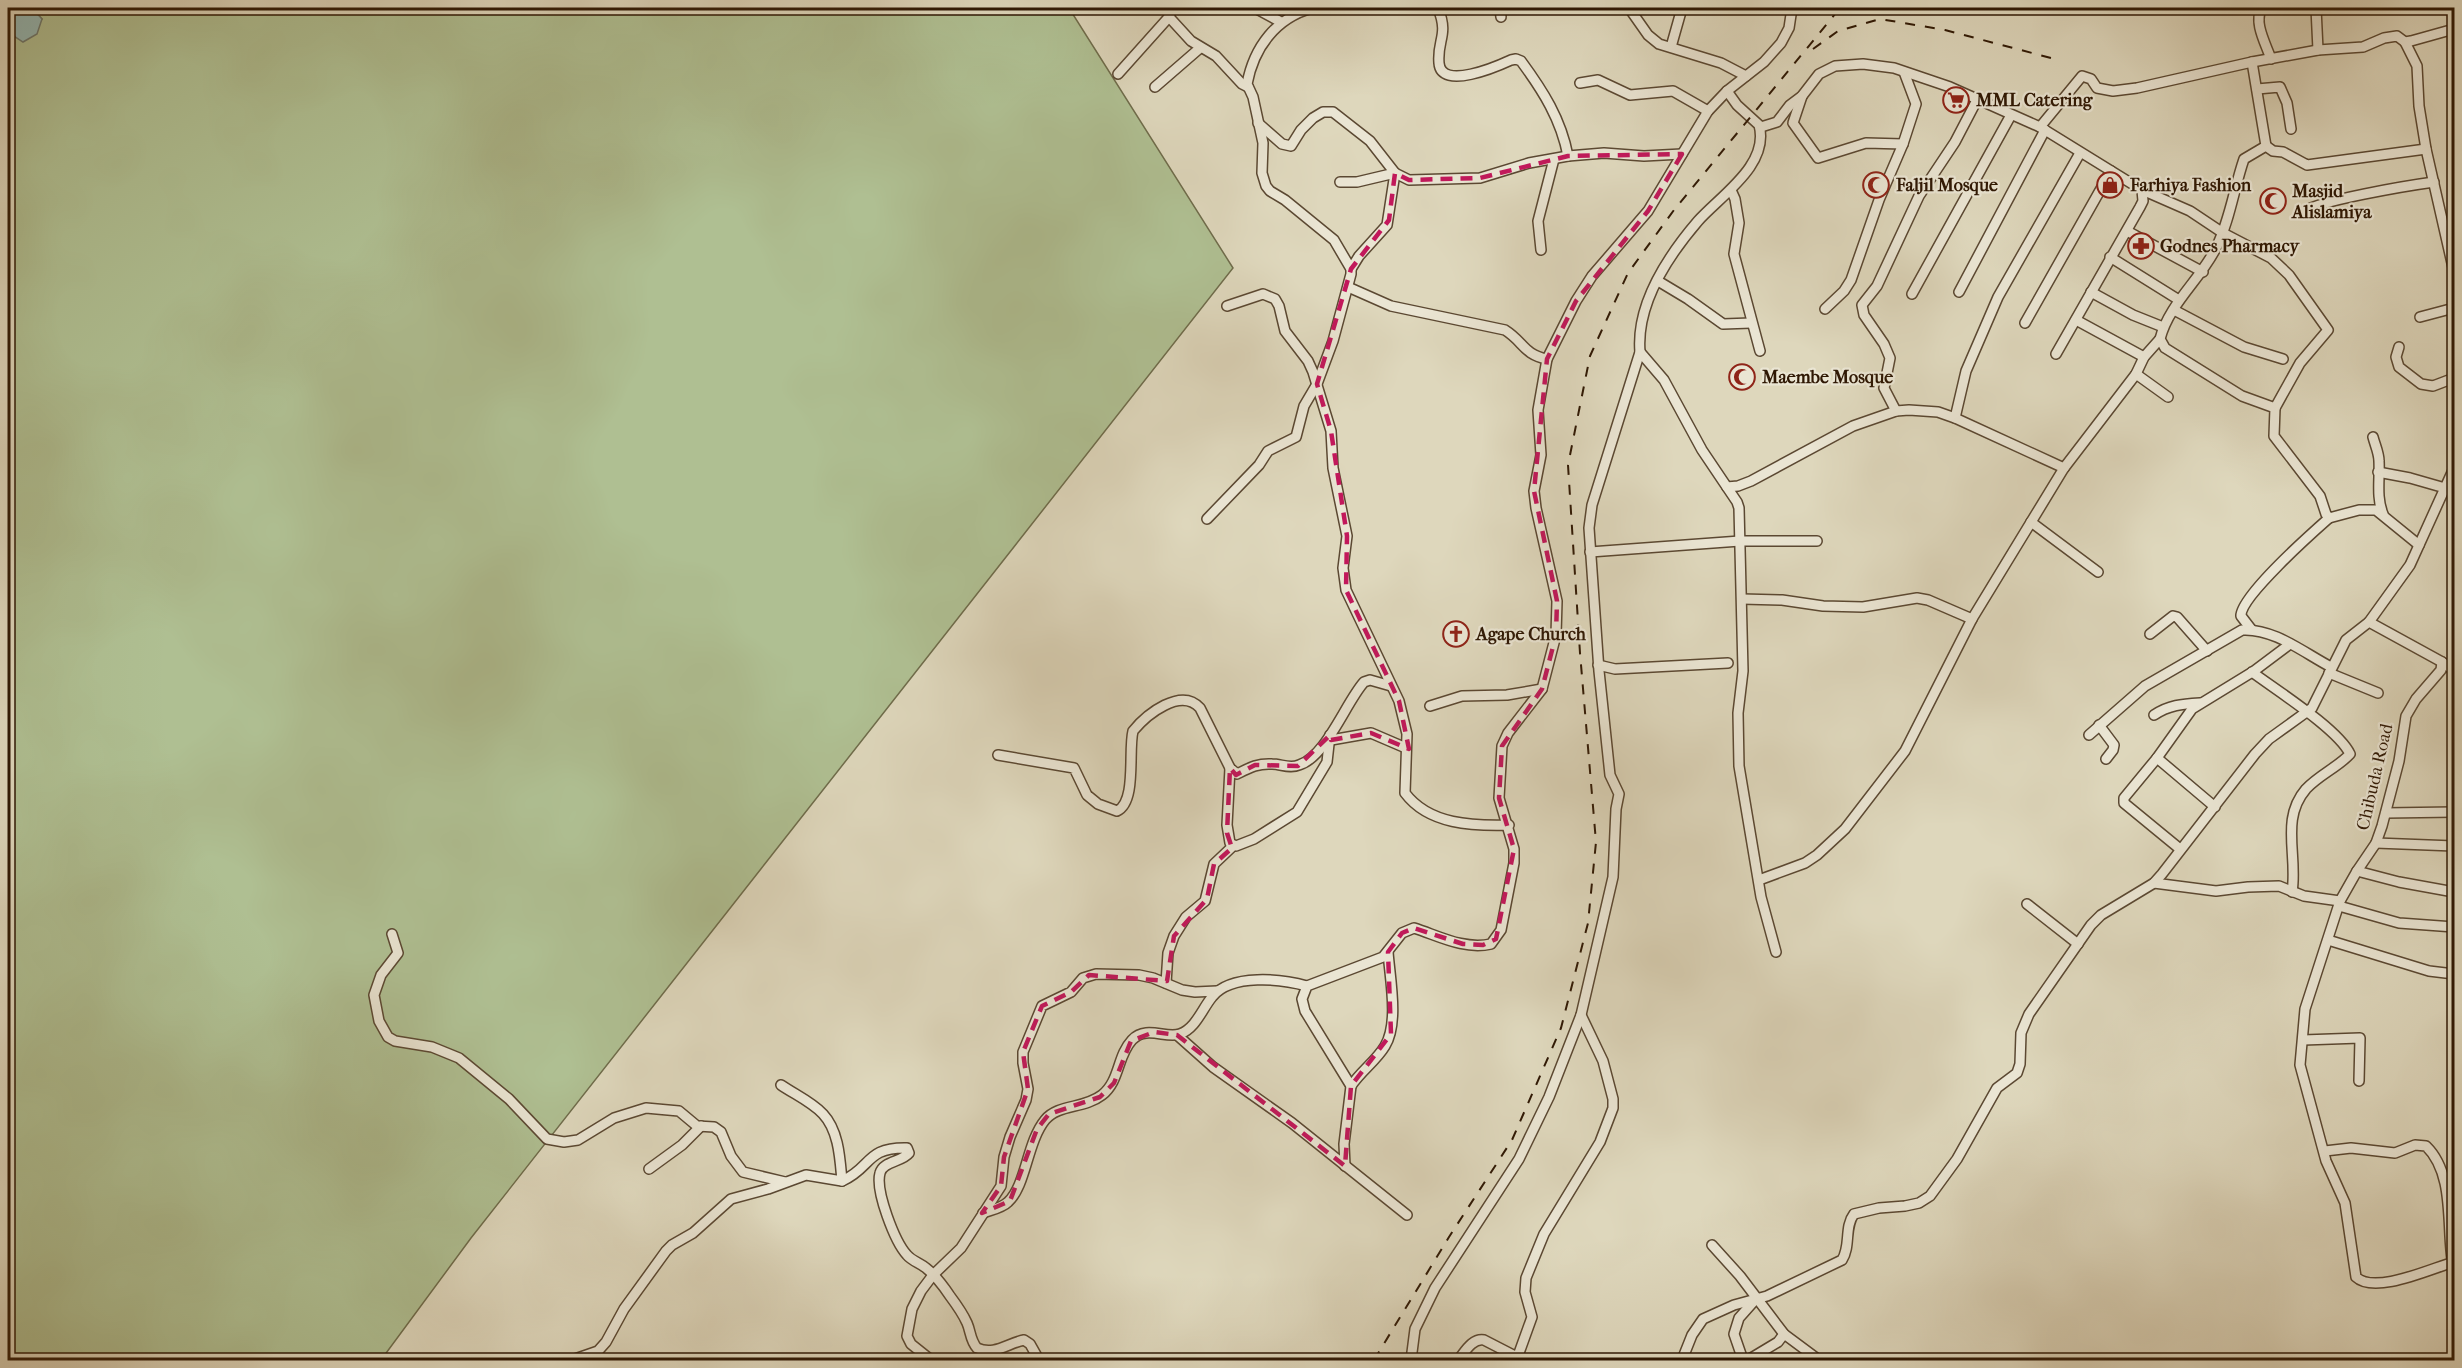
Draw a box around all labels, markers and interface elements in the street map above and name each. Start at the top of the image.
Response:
supermarket icon: MML Catering [1941,85,1971,115]
place label: MML Catering [1975,90,2094,111]
mosque icon: Faljil Mosque [1861,170,1891,200]
shop icon: Farhiya Fashion [2095,170,2125,200]
place label: Faljil Mosque [1895,175,1998,196]
place label: Farhiya Fashion [2129,175,2252,196]
place label: Masjid Alislamiya [2291,181,2372,223]
mosque icon: Masjid Alislamiya [2258,186,2288,216]
pharmacy icon: Godnes Pharmacy [2126,231,2156,261]
place label: Godnes Pharmacy [2160,236,2301,257]
mosque icon: Maembe Mosque [1727,362,1757,392]
place label: Maembe Mosque [1761,367,1893,388]
church icon: Agape Church [1441,619,1471,649]
place label: Agape Church [1475,624,1587,645]
street label: Chibuda Road [2353,721,2398,832]

